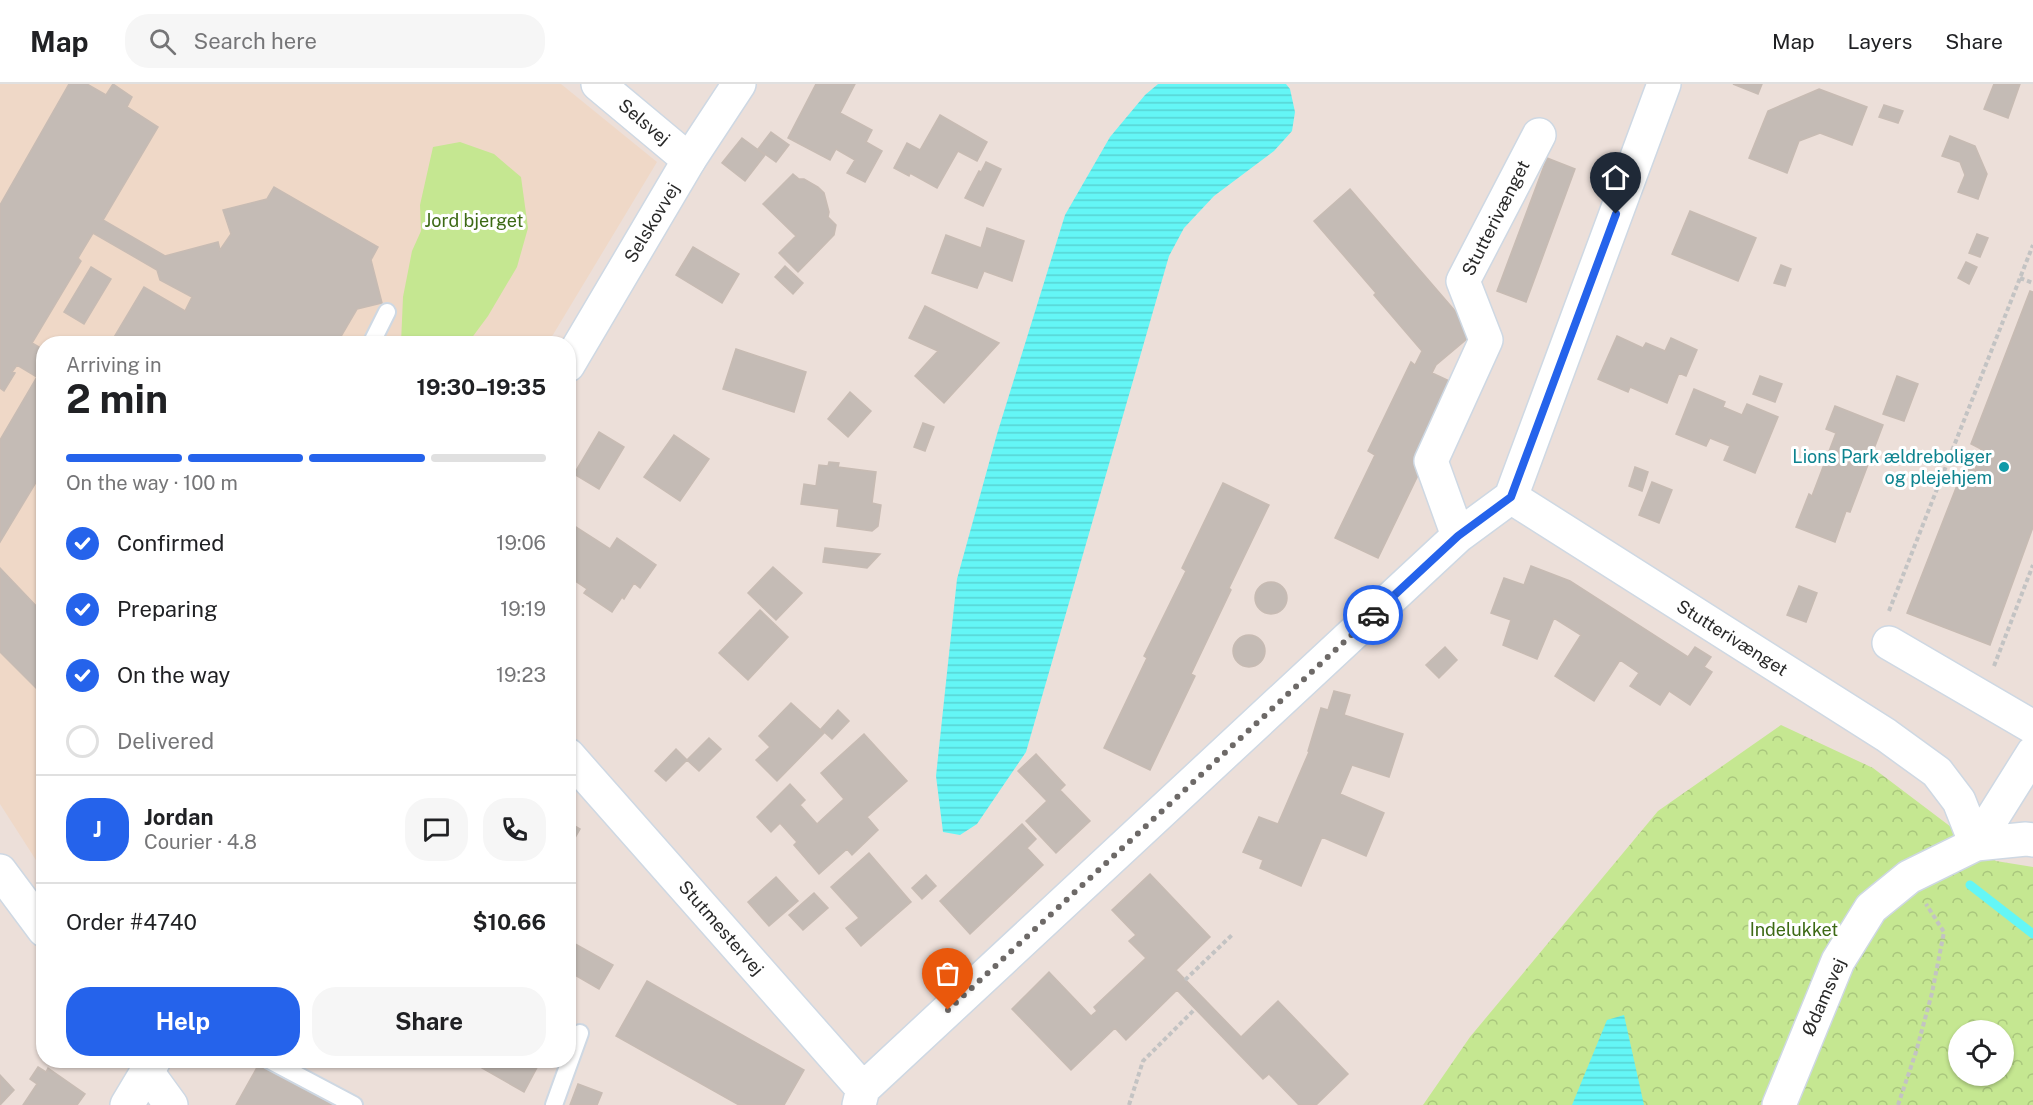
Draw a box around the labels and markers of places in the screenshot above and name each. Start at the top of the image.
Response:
pin [1590,152,1641,214]
place label: Lions Park ældreboliger og plejehjem [1792,446,1992,488]
marker: Lions Park ældreboliger og plejehjem [1997,460,2011,474]
pin [922,948,973,1010]

